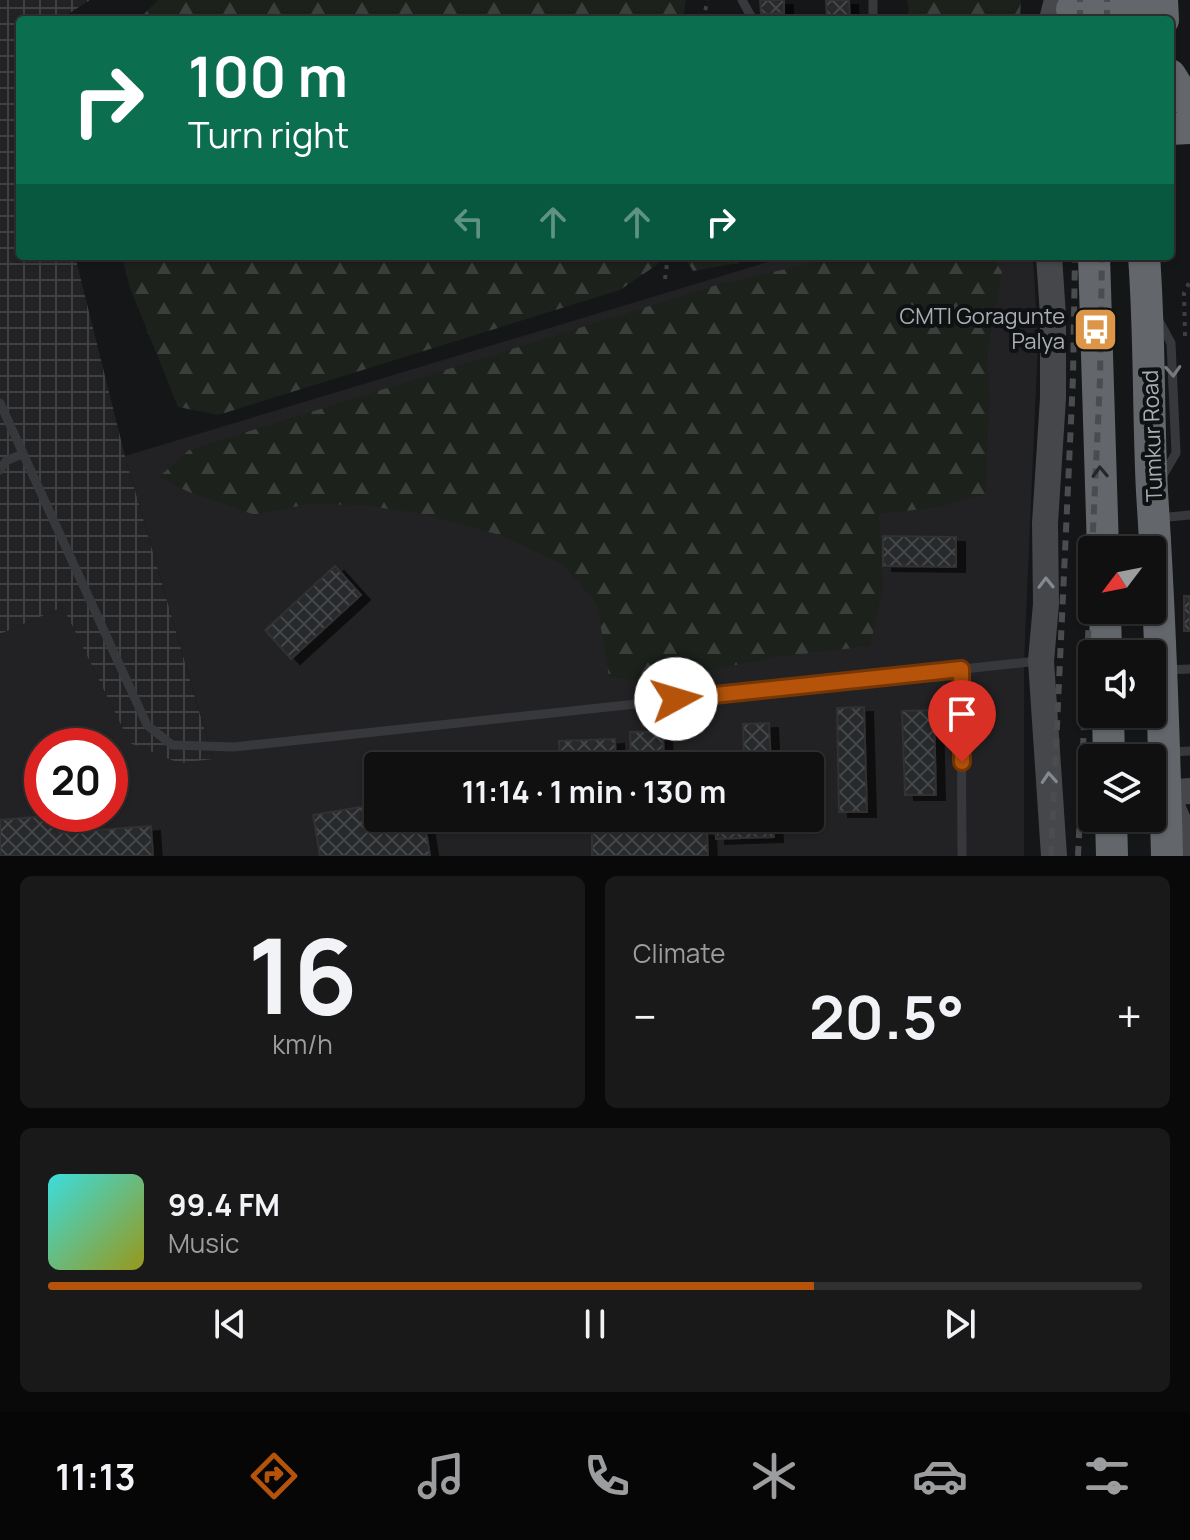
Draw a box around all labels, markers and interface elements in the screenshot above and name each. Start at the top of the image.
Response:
text: 100 m [188,37,348,114]
icon: right [56,48,160,152]
text: Turn right [188,110,349,159]
icon: left [447,200,491,244]
icon: ahead [531,200,575,244]
icon: ahead [615,200,659,244]
icon: right [699,200,743,244]
place label: CMTI Goragunte Palya [899,301,1065,356]
bus stop icon: CMTI Goragunte Palya [1072,305,1120,353]
one-way arrow [1164,365,1181,378]
street label: Tumkur Road [1135,369,1169,503]
one-way arrow [1092,465,1109,478]
north arrow [1078,536,1166,624]
map controls [1078,536,1166,832]
one-way arrow [1037,576,1055,589]
button: sound [1078,640,1166,728]
position arrow [634,657,718,741]
pin [928,680,996,762]
icon: arrive [940,692,984,736]
speed limit sign: 20 [24,728,128,832]
button: layers [1078,744,1166,832]
text: 11:14 · 1 min · 130 m [462,771,726,812]
one-way arrow [1040,771,1057,784]
text: 16 [247,903,358,1045]
text: Climate [633,935,725,971]
text: 20.5° [809,975,964,1057]
text: − [633,986,657,1046]
text: + [1117,986,1142,1046]
text: km/h [272,1026,333,1062]
text: 99.4 FM [168,1184,280,1225]
text: Music [168,1225,239,1261]
icon: previous [208,1302,252,1346]
icon: pause [573,1302,617,1346]
icon: next [938,1302,982,1346]
icon: directions [246,1448,302,1504]
icon: music [413,1448,469,1504]
icon: phone [579,1448,635,1504]
icon: climate [746,1448,802,1504]
icon: car [912,1448,968,1504]
icon: filters [1079,1448,1135,1504]
text: 11:13 [55,1452,136,1501]

